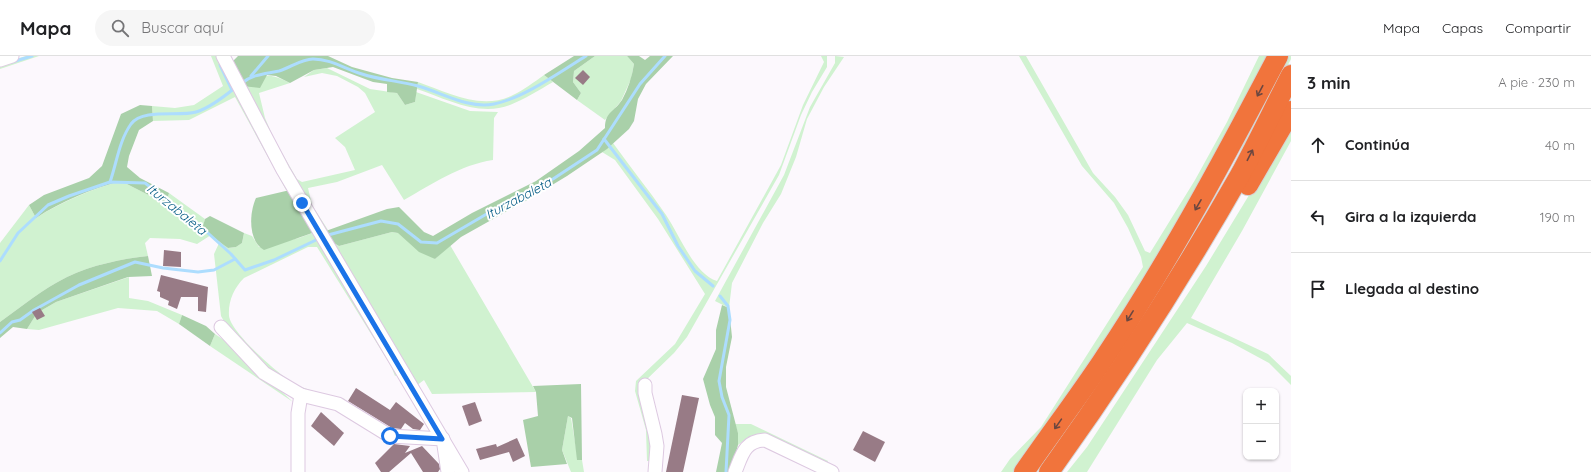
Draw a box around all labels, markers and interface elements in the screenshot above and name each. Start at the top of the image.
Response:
search box [95,10,375,46]
text: Mapa [20,16,71,40]
icon: search [109,17,131,39]
text: Buscar aquí [141,18,223,37]
text: Mapa [1383,19,1420,37]
text: Capas [1442,19,1483,37]
text: Compartir [1505,19,1571,37]
text: 3 min [1307,72,1351,93]
text: A pie · 230 m [1498,74,1575,90]
one-way arrow [1256,84,1263,96]
icon: ahead [1307,134,1329,156]
text: Continúa [1345,135,1410,154]
text: 40 m [1545,137,1575,153]
one-way arrow [1246,150,1254,162]
water label: Iturzabaleta [482,173,555,222]
water label: Iturzabaleta [144,180,211,239]
route end [293,194,311,212]
one-way arrow [1193,199,1201,211]
icon: left [1307,206,1329,228]
text: Gira a la izquierda [1345,207,1477,226]
text: 190 m [1540,209,1575,225]
icon: arrive [1307,278,1329,300]
text: Llegada al destino [1345,279,1479,298]
one-way arrow [1126,310,1134,322]
map controls [1243,388,1279,460]
button: + [1243,388,1279,424]
one-way arrow [1054,418,1062,429]
button: − [1243,424,1279,460]
route start [381,427,399,445]

